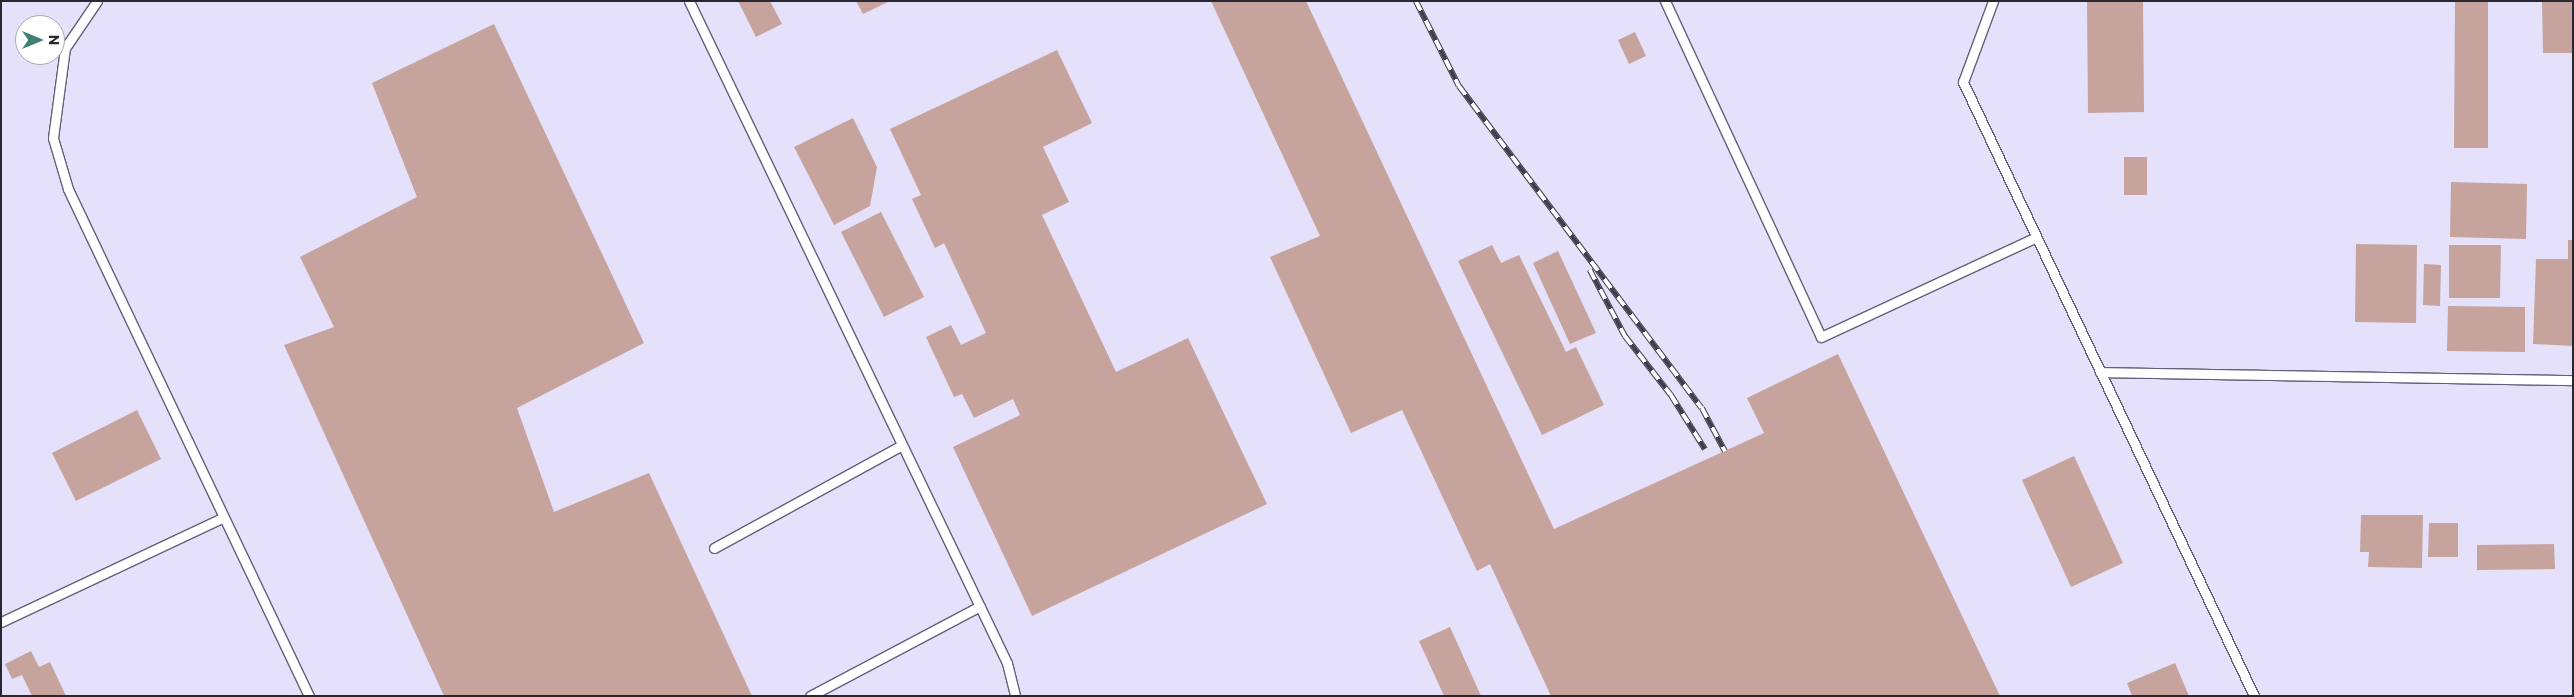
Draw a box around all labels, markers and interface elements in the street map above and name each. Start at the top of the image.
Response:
north arrow [15,15,65,65]
text: N [46,35,63,45]

